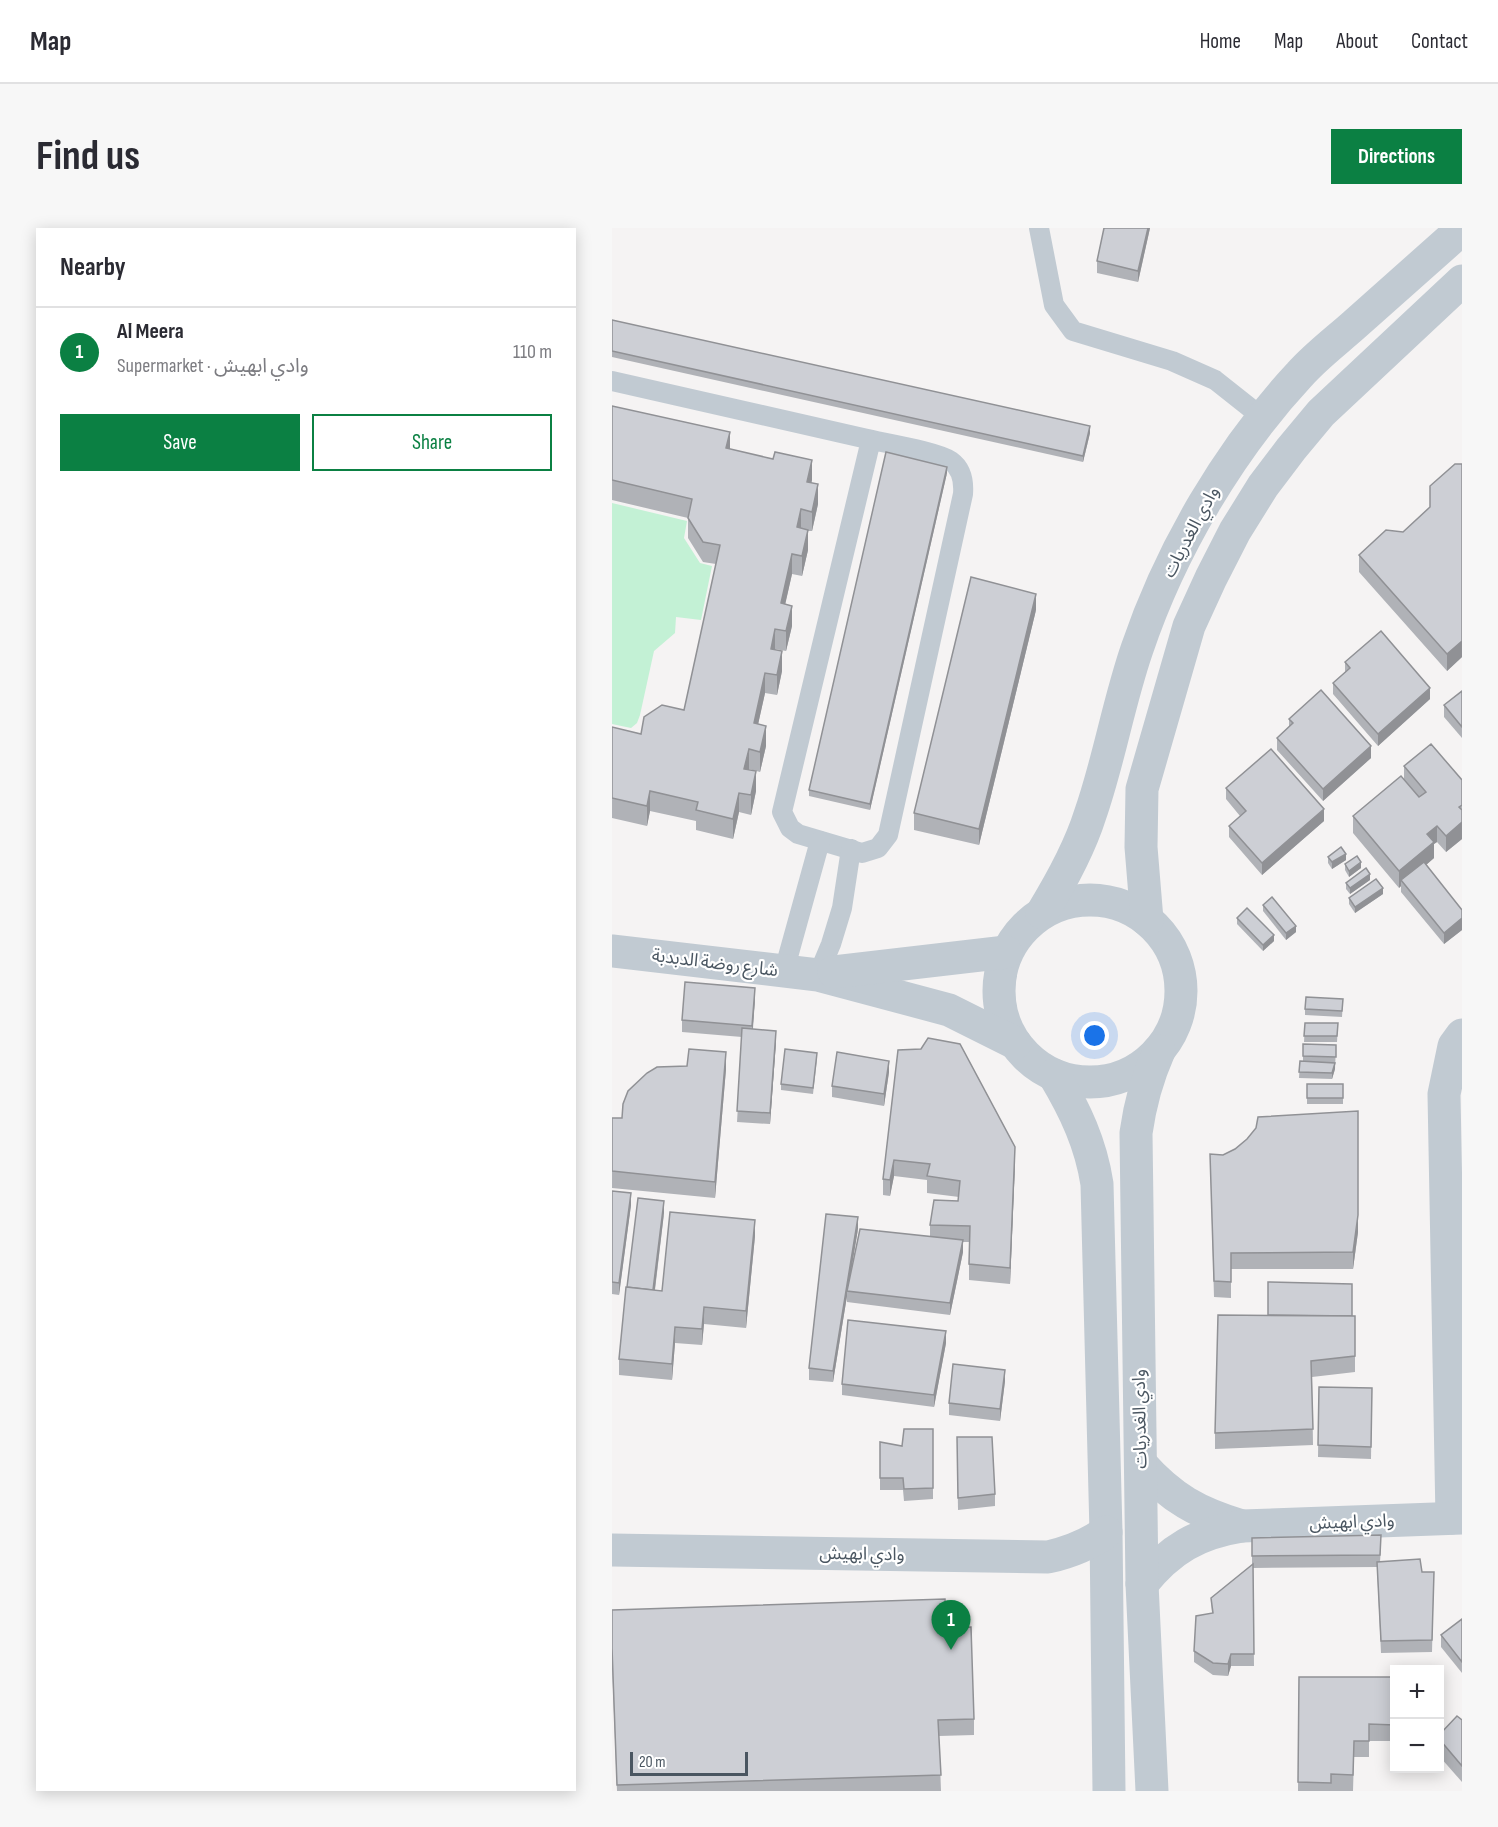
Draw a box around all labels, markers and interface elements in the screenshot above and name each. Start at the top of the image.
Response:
text: Map [30,25,71,58]
text: Home [1200,29,1241,54]
text: Map [1274,29,1303,54]
text: About [1336,29,1378,54]
text: Contact [1411,29,1468,54]
button: Directions [1331,129,1462,184]
text: Find us [36,131,140,182]
text: Nearby [60,252,126,283]
text: Al Meera [117,318,184,345]
text: 1 [76,340,83,364]
text: 110 m [513,340,552,364]
text: Supermarket · وادي ابهيش [117,354,309,378]
button: Save [60,414,300,471]
button: Share [312,414,552,471]
street label: وادي الغدريات [1158,483,1226,582]
street label: شارع روضة الدبدبة [650,945,779,984]
your location [1080,1021,1109,1050]
street label: وادي الغدريات [1129,1369,1154,1469]
street label: وادي ابهيش [1309,1510,1395,1536]
street label: وادي ابهيش [819,1543,905,1567]
pin: 1 [932,1600,970,1650]
map controls [1390,1665,1444,1773]
button: + [1390,1665,1444,1719]
button: − [1390,1719,1444,1773]
scale bar [630,1749,748,1776]
text: 20 m [639,1753,666,1772]

